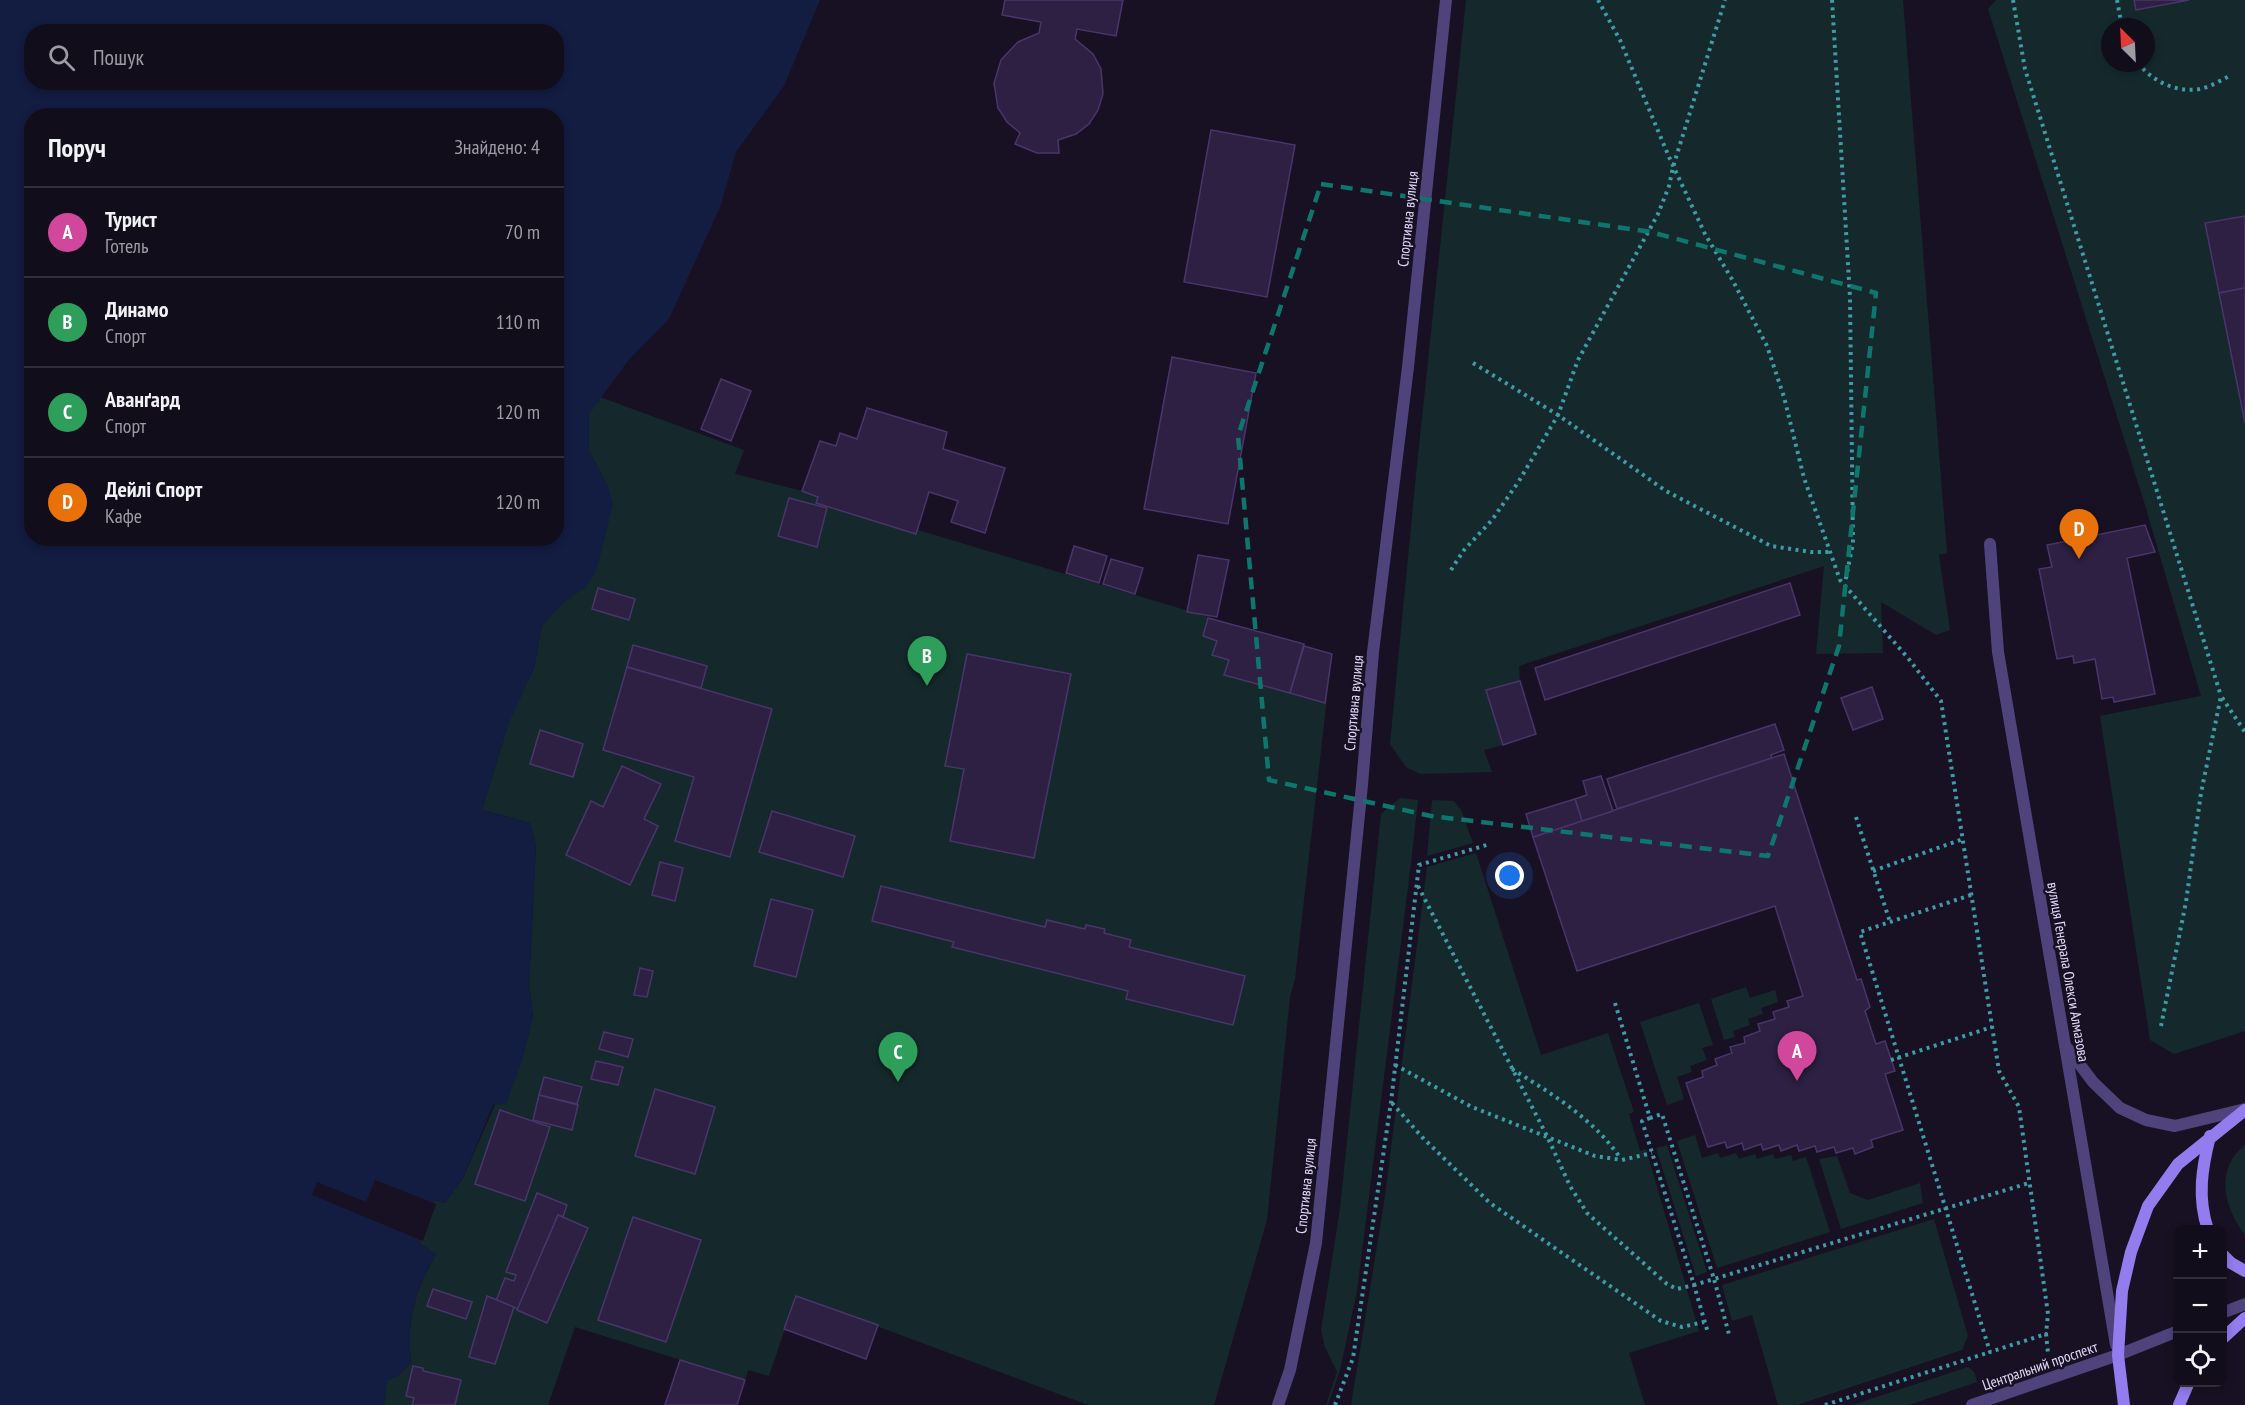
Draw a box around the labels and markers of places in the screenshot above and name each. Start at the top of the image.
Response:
pin: D [2060,510,2098,559]
pin: B [908,636,946,686]
pin: C [878,1032,918,1082]
pin: A [1778,1032,1816,1081]

